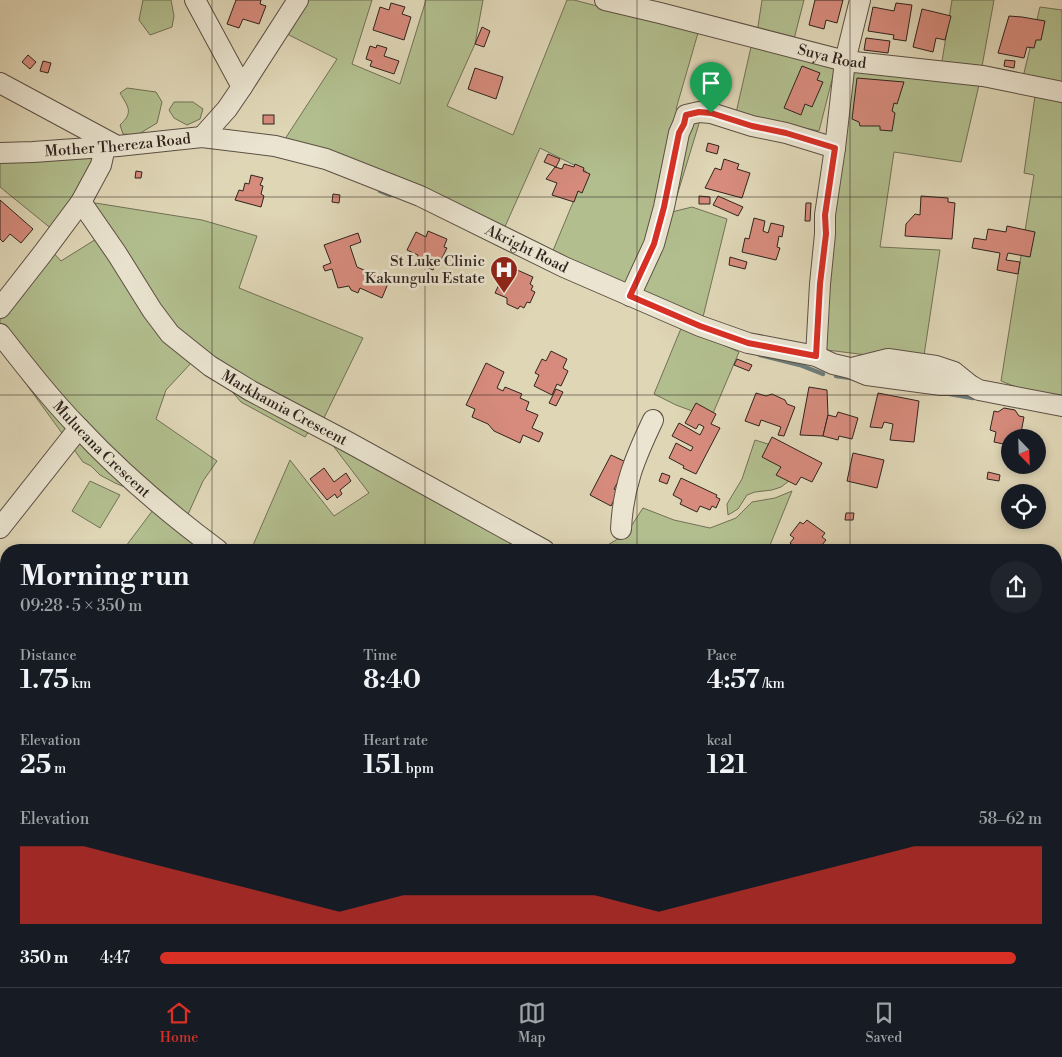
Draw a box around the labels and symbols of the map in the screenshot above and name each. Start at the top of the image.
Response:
street label: Suya Road [795,40,868,73]
pin [690,62,732,113]
street label: Mother Thereza Road [44,129,192,161]
street label: Akright Road [481,220,571,278]
place label: St Luke Clinic Kakungulu Estate [365,252,485,288]
hospital icon: St Luke Clinic Kakungulu Estate [489,255,519,294]
street label: Markhamia Crescent [218,366,351,450]
street label: Mulucana Crescent [49,397,155,502]
north arrow [1001,429,1046,474]

